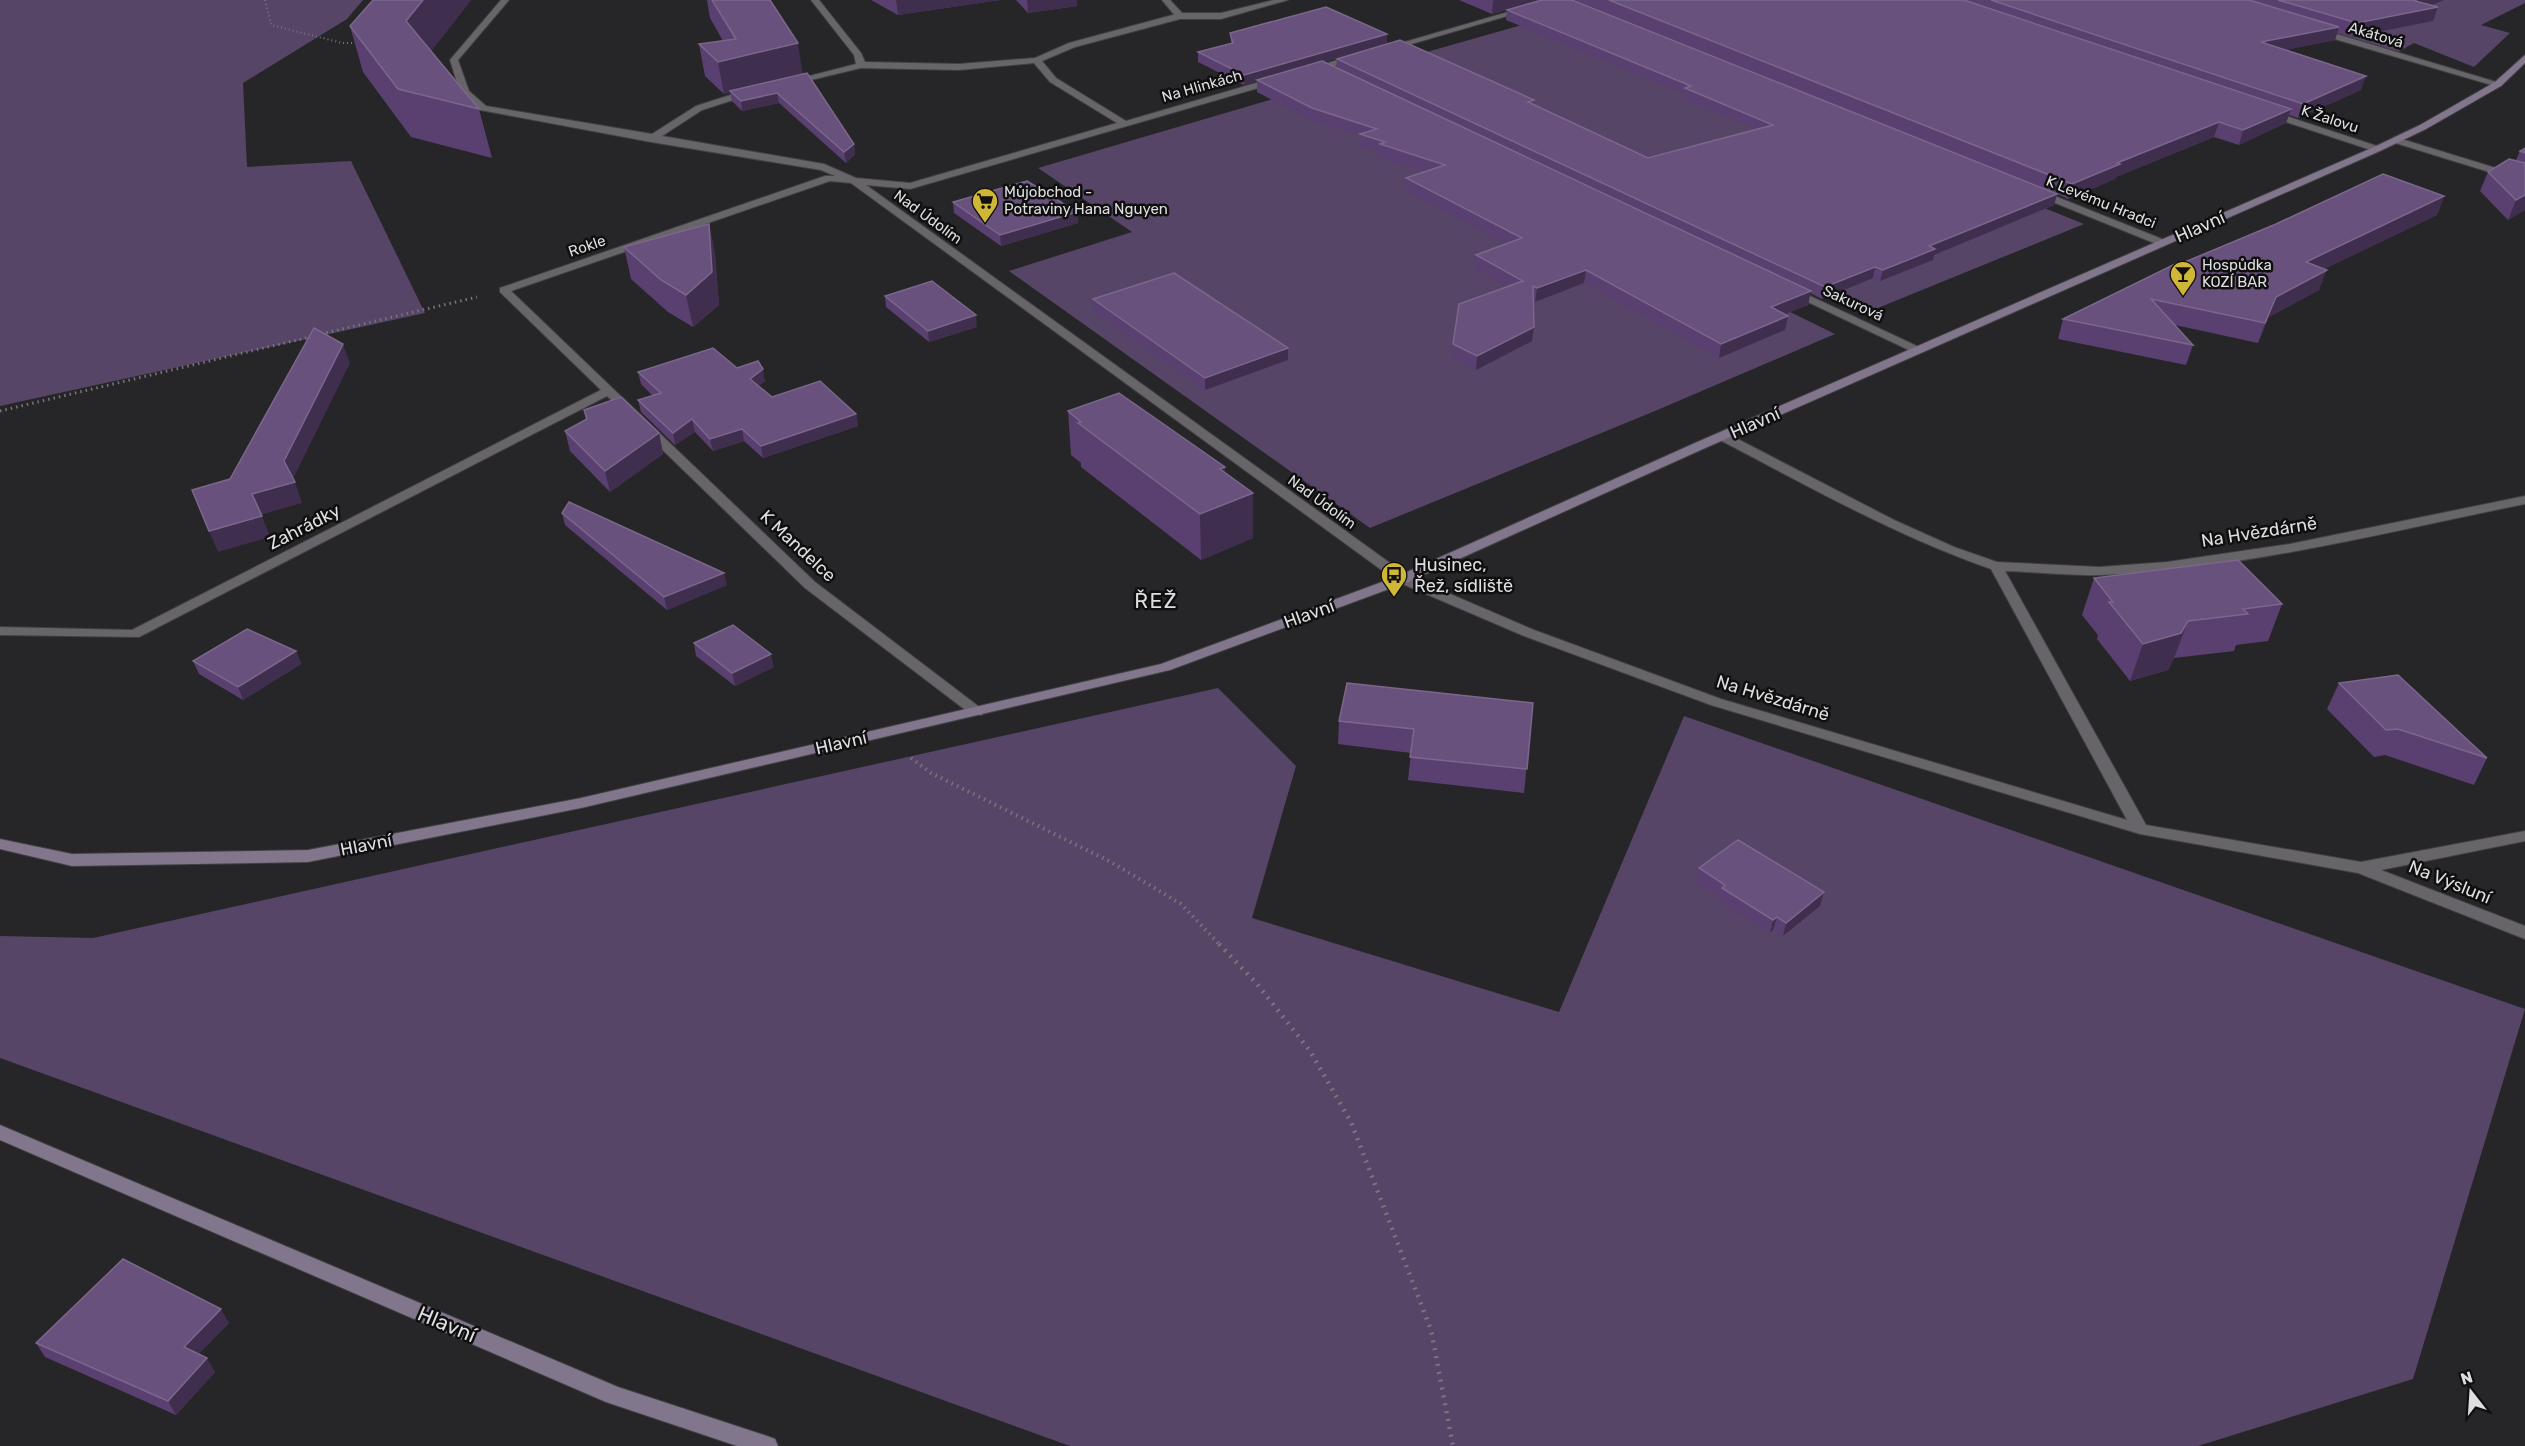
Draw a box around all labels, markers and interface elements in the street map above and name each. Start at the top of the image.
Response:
street label: Akátová [2346,18,2406,52]
street label: Na Hlinkách [1160,66,1244,106]
street label: K Žalovu [2299,101,2361,137]
street label: K Levému Hradci [2043,172,2159,232]
place label: Můjobchod - Potraviny Hana Nguyen [1004,183,1168,218]
street label: Nad Údolím [890,186,966,248]
supermarket icon: Můjobchod - Potraviny Hana Nguyen [970,186,1000,224]
street label: Hlavní [2172,206,2230,248]
street label: Rokle [566,231,608,261]
place label: Hospůdka KOZÍ BAR [2202,256,2272,291]
bar icon: Hospůdka KOZÍ BAR [2168,259,2198,297]
street label: Sakurová [1820,281,1886,325]
street label: Hlavní [1727,402,1785,444]
street label: Nad Údolím [1284,471,1360,533]
street label: Zahrádky [264,499,344,555]
street label: K Mandelce [756,505,840,587]
street label: Na Hvězdárně [2200,512,2318,552]
place label: Husinec, Řež, sídliště [1414,554,1513,597]
bus stop icon: Husinec, Řež, sídliště [1379,560,1409,598]
district label: ŘEŽ [1134,588,1178,613]
street label: Hlavní [1281,594,1339,633]
street label: Na Hvězdárně [1714,670,1832,726]
street label: Hlavní [813,726,871,760]
street label: Hlavní [338,829,395,861]
street label: Na Výsluní [2405,855,2496,909]
street label: Hlavní [414,1301,481,1348]
north arrow [2441,1362,2501,1422]
text: N [2458,1367,2475,1389]

